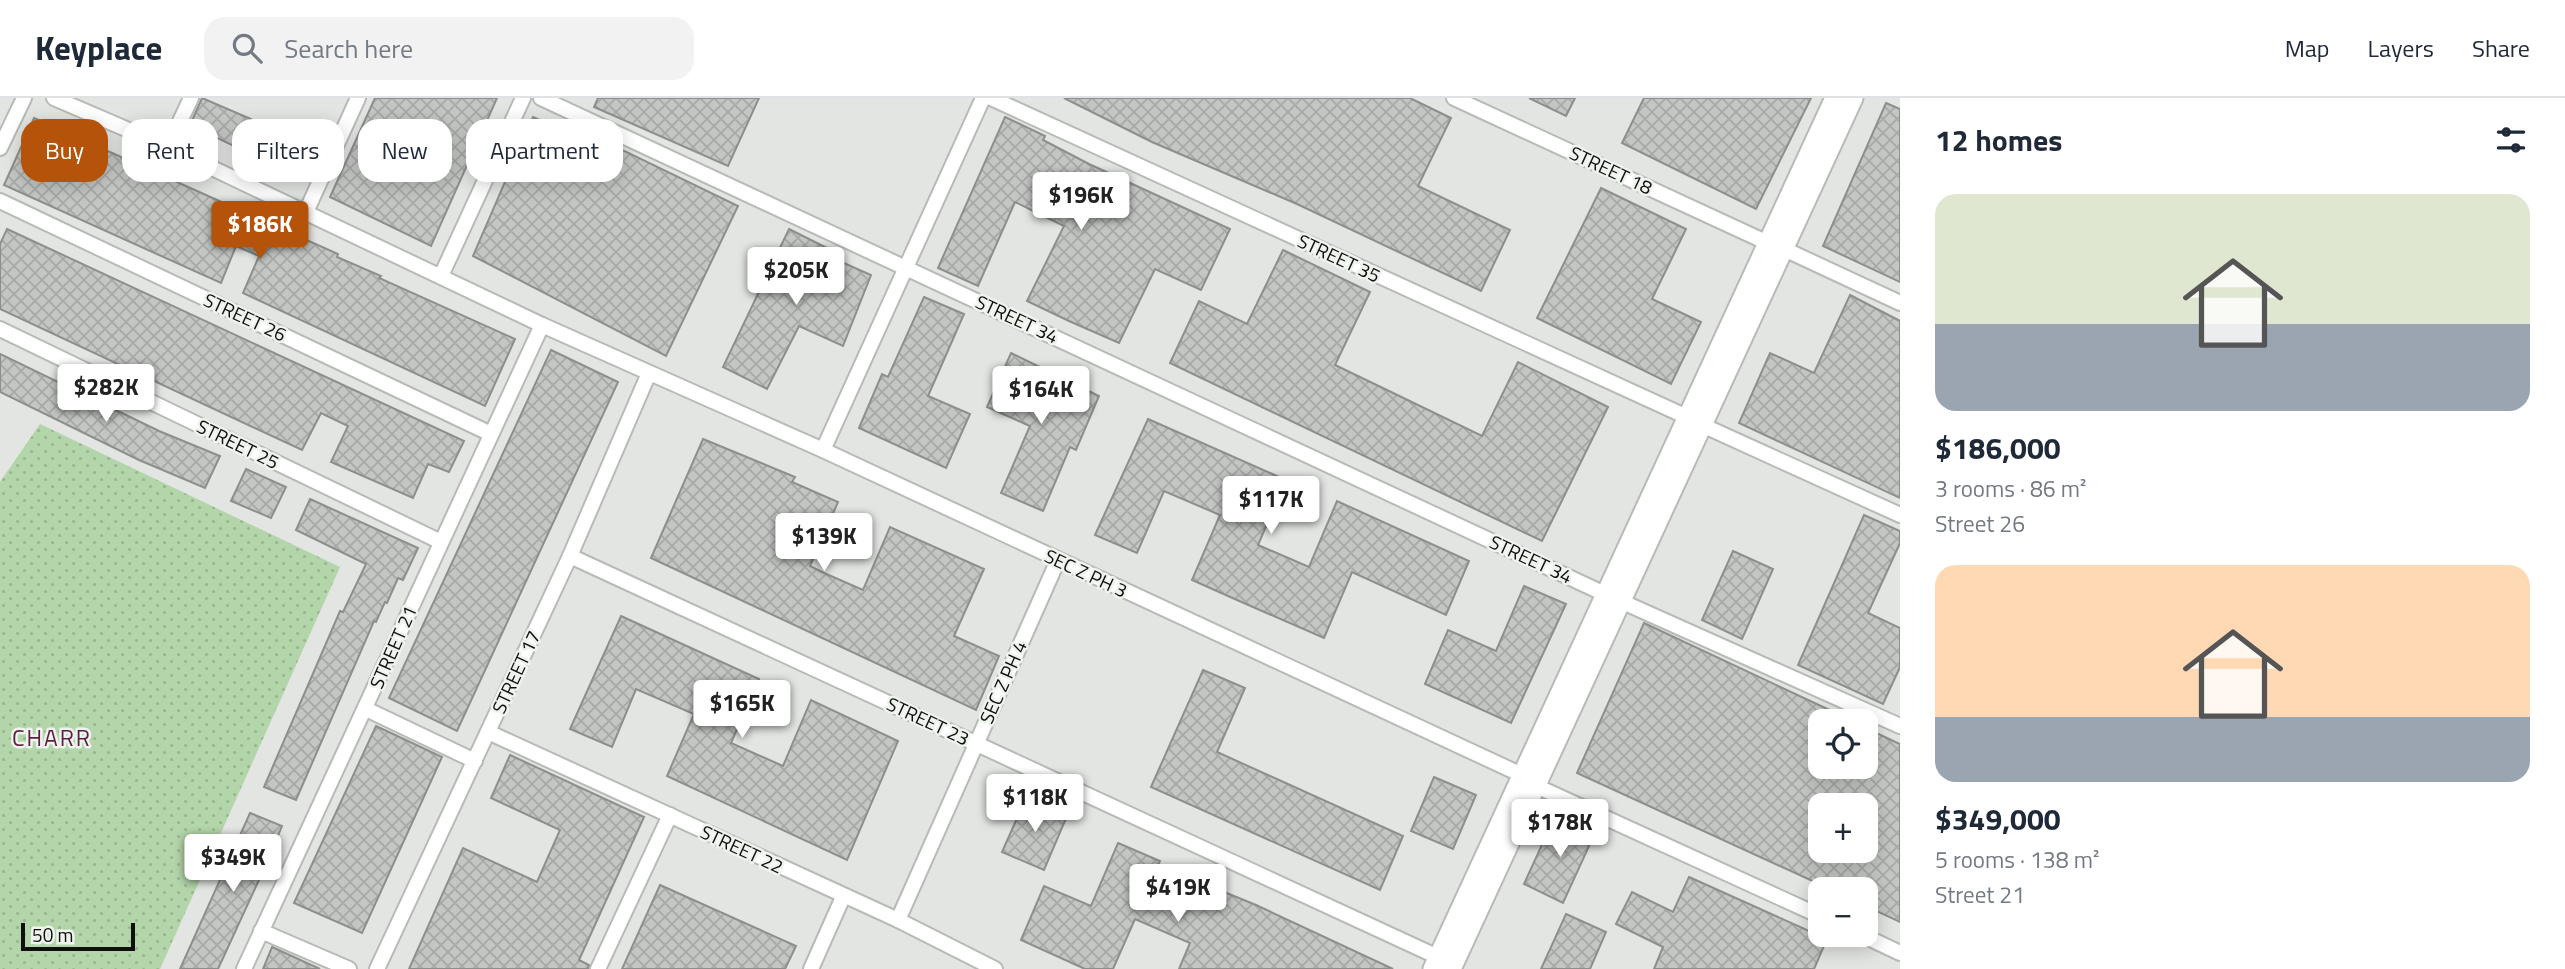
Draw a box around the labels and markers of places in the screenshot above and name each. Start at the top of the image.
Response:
pin: $196K [1032,172,1130,232]
pin: $186K [211,202,309,261]
pin: $205K [747,248,845,307]
pin: $282K [57,364,155,424]
pin: $164K [992,366,1090,426]
pin: $117K [1222,476,1320,536]
pin: $139K [775,514,873,573]
pin: $165K [693,680,791,740]
pin: $118K [986,774,1084,834]
pin: $178K [1511,800,1609,859]
pin: $349K [184,834,282,894]
pin: $419K [1129,864,1227,924]

